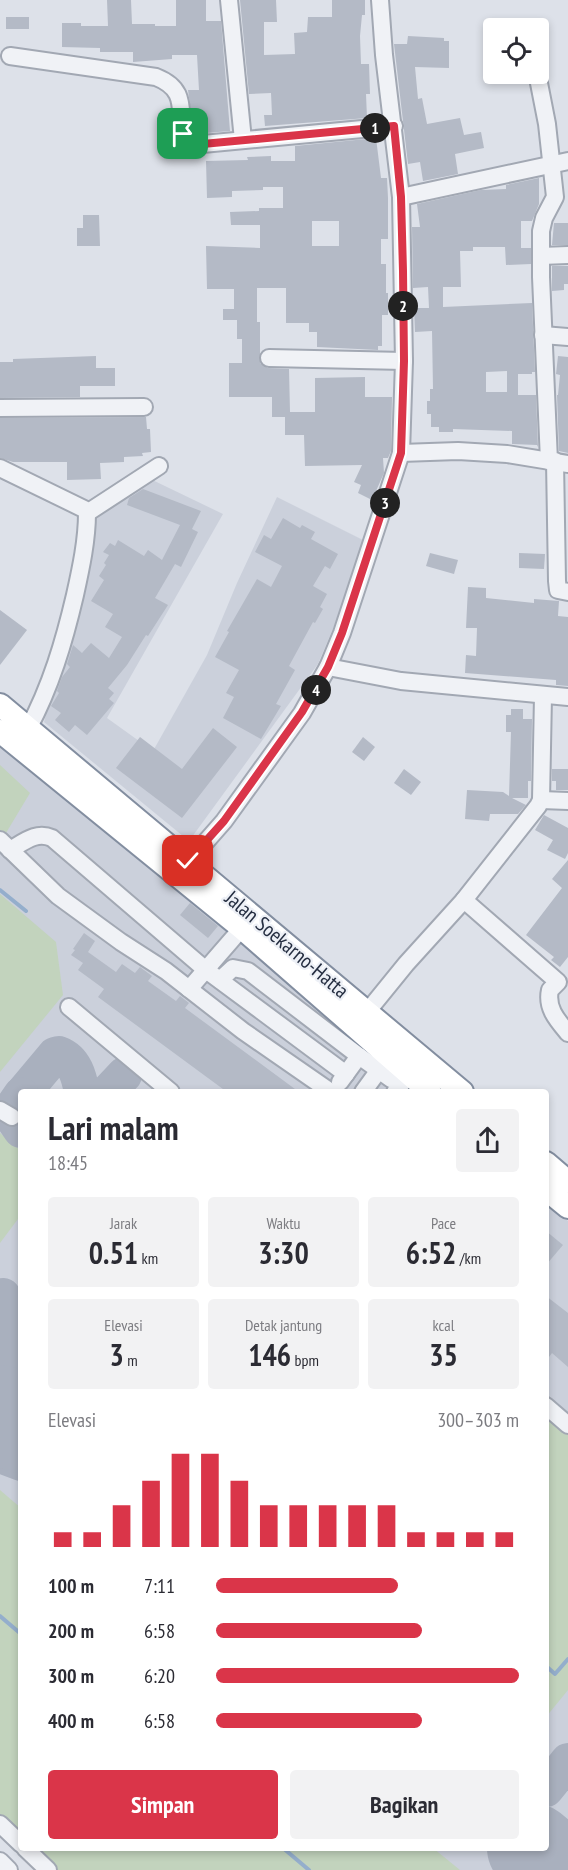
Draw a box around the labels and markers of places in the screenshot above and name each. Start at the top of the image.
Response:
pin [157,108,208,159]
pin: 1 [360,113,390,143]
pin: 2 [388,291,418,321]
pin: 3 [370,488,400,518]
pin: 4 [301,675,331,705]
pin [162,835,213,886]

